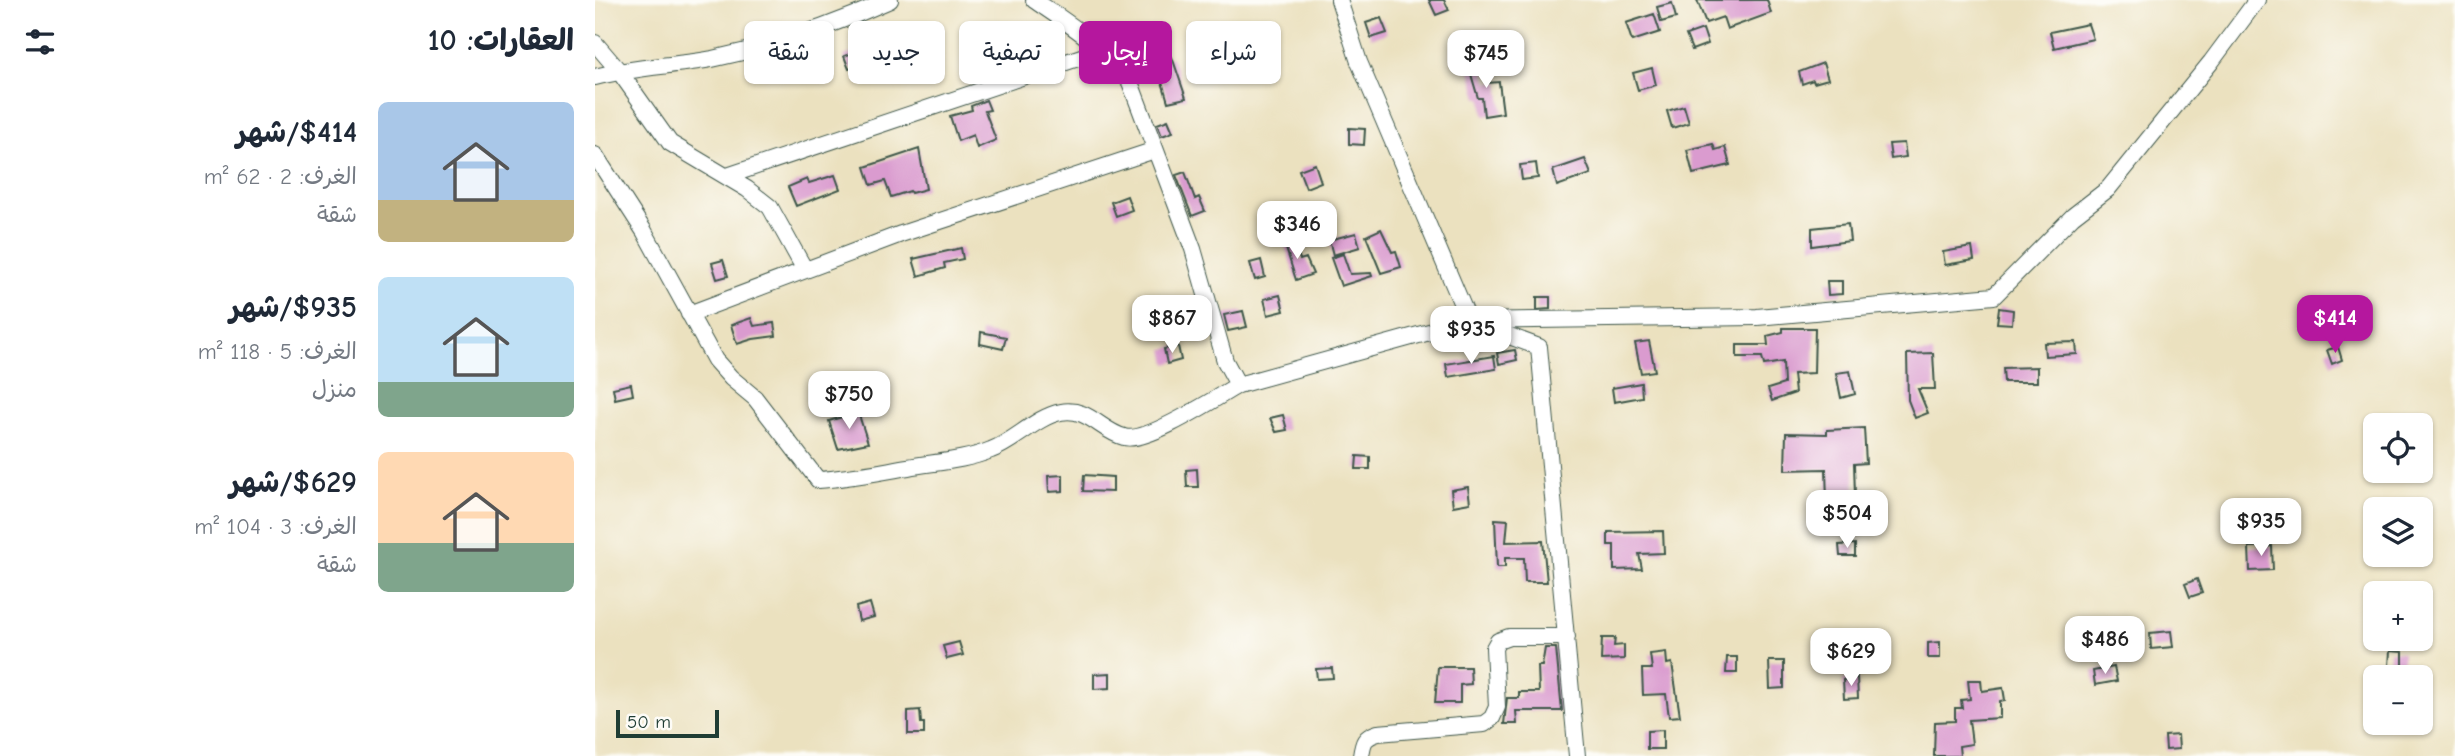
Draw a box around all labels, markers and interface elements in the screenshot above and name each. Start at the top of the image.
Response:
chip: شقة [744,21,834,84]
chip: جديد [848,21,945,84]
chip: تصفية [959,21,1065,84]
chip: إيجار [1079,21,1172,84]
chip: شراء [1186,21,1281,84]
icon: filters [21,23,59,61]
text: العقارات: 10 [428,23,574,58]
pin: $745 [1445,31,1527,90]
text: $745 [1463,39,1509,66]
text: $414/شهر [236,115,357,150]
icon: home [434,130,518,214]
text: الغرف: 2 · 62 m² [204,163,357,190]
text: شقة [317,201,357,228]
pin: $346 [1256,202,1338,261]
text: $346 [1273,210,1321,237]
text: $935/شهر [230,290,357,325]
pin: $867 [1131,296,1213,355]
pin: $414 [2294,296,2376,355]
text: $867 [1148,304,1196,331]
text: $414 [2313,304,2357,331]
icon: home [434,305,518,389]
pin: $935 [1430,306,1512,366]
text: $935 [1446,315,1496,342]
text: الغرف: 5 · 118 m² [198,338,357,365]
pin: $750 [808,372,890,431]
text: منزل [312,376,357,403]
text: $750 [824,380,874,407]
map controls [2363,413,2433,735]
button: locate [2363,413,2433,483]
text: $629/شهر [230,465,357,500]
icon: home [434,480,518,564]
pin: $504 [1806,490,1888,550]
button: layers [2363,497,2433,567]
pin: $935 [2220,498,2302,558]
text: $504 [1822,499,1872,526]
text: $935 [2236,507,2286,534]
text: الغرف: 3 · 104 m² [194,513,357,540]
text: شقة [317,551,357,578]
button: + [2363,581,2433,651]
pin: $486 [2064,616,2146,676]
text: $486 [2081,625,2129,652]
pin: $629 [1810,628,1892,688]
text: $629 [1826,637,1876,664]
button: − [2363,665,2433,735]
scale bar [616,707,719,739]
text: 50 m [627,711,671,733]

